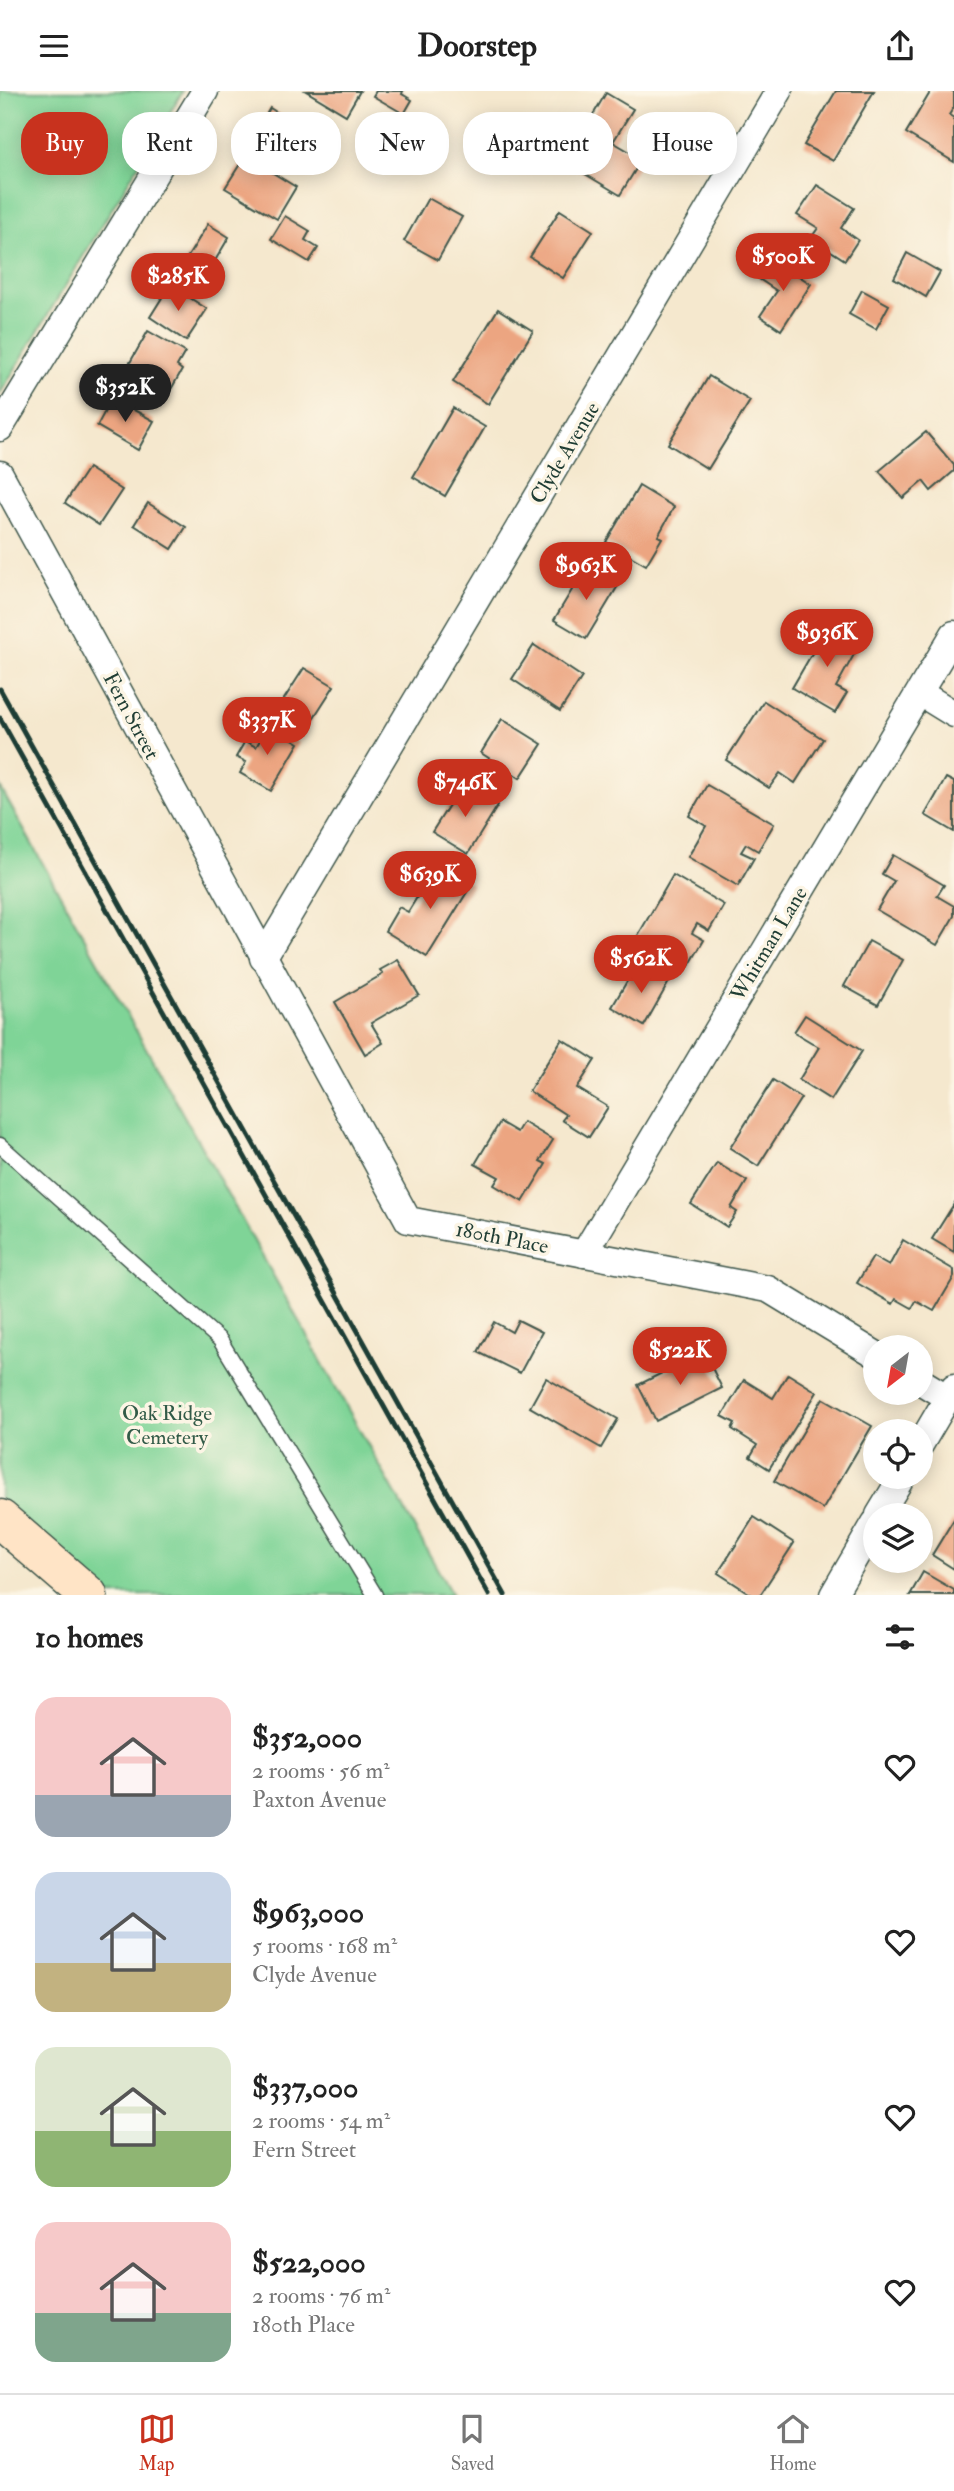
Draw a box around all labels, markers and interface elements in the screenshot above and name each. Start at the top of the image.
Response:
text: Doorstep [417,26,537,66]
icon: menu [35,27,73,65]
icon: share [881,27,919,65]
chip: Buy [21,112,108,175]
chip: Rent [122,112,217,175]
chip: Filters [231,112,341,175]
chip: New [355,112,449,175]
chip: Apartment [463,112,613,175]
chip: House [627,112,737,175]
pin: $500K [734,233,832,293]
text: $500K [752,241,814,270]
pin: $285K [129,253,227,313]
text: $285K [147,261,209,290]
pin: $352K [76,365,174,424]
text: $352K [95,372,155,401]
street label: Clyde Avenue [524,397,606,509]
pin: $963K [537,543,635,602]
text: $963K [555,550,617,579]
pin: $936K [778,609,876,669]
text: $936K [796,617,858,646]
street label: Fern Street [97,668,165,764]
pin: $337K [218,697,316,757]
text: $337K [238,705,296,734]
pin: $746K [416,759,514,819]
text: $746K [433,767,497,796]
pin: $639K [381,851,479,911]
text: $639K [399,859,461,888]
street label: Whitman Lane [724,882,814,1007]
pin: $562K [592,935,690,995]
text: $562K [610,943,672,972]
street label: 180th Place [453,1216,551,1260]
pin: $522K [631,1327,729,1387]
text: $522K [649,1335,711,1364]
north arrow [863,1335,933,1405]
map controls [863,1335,933,1573]
park label: Oak Ridge Cemetery [122,1400,212,1451]
button: locate [863,1419,933,1489]
button: layers [863,1503,933,1573]
icon: filters [881,1618,919,1656]
text: 10 homes [35,1619,143,1656]
text: $352,000 [252,1719,362,1756]
icon: home [91,1725,175,1809]
icon: heart [881,1748,919,1786]
text: 2 rooms · 56 m² [252,1756,390,1785]
text: Paxton Avenue [252,1785,386,1814]
text: $963,000 [252,1894,364,1931]
icon: home [91,1900,175,1984]
icon: heart [881,1923,919,1961]
text: 5 rooms · 168 m² [252,1931,397,1960]
text: Clyde Avenue [252,1960,377,1989]
text: $337,000 [252,2069,358,2106]
icon: home [91,2075,175,2159]
icon: heart [881,2098,919,2136]
text: 2 rooms · 54 m² [252,2106,390,2135]
text: Fern Street [252,2135,356,2164]
text: $522,000 [252,2244,366,2281]
icon: home [91,2250,175,2334]
icon: heart [881,2273,919,2311]
text: 2 rooms · 76 m² [252,2281,390,2310]
text: 180th Place [252,2310,355,2339]
tab: Map [138,2410,176,2476]
tab: Saved [451,2410,494,2476]
tab: Home [769,2410,816,2476]

